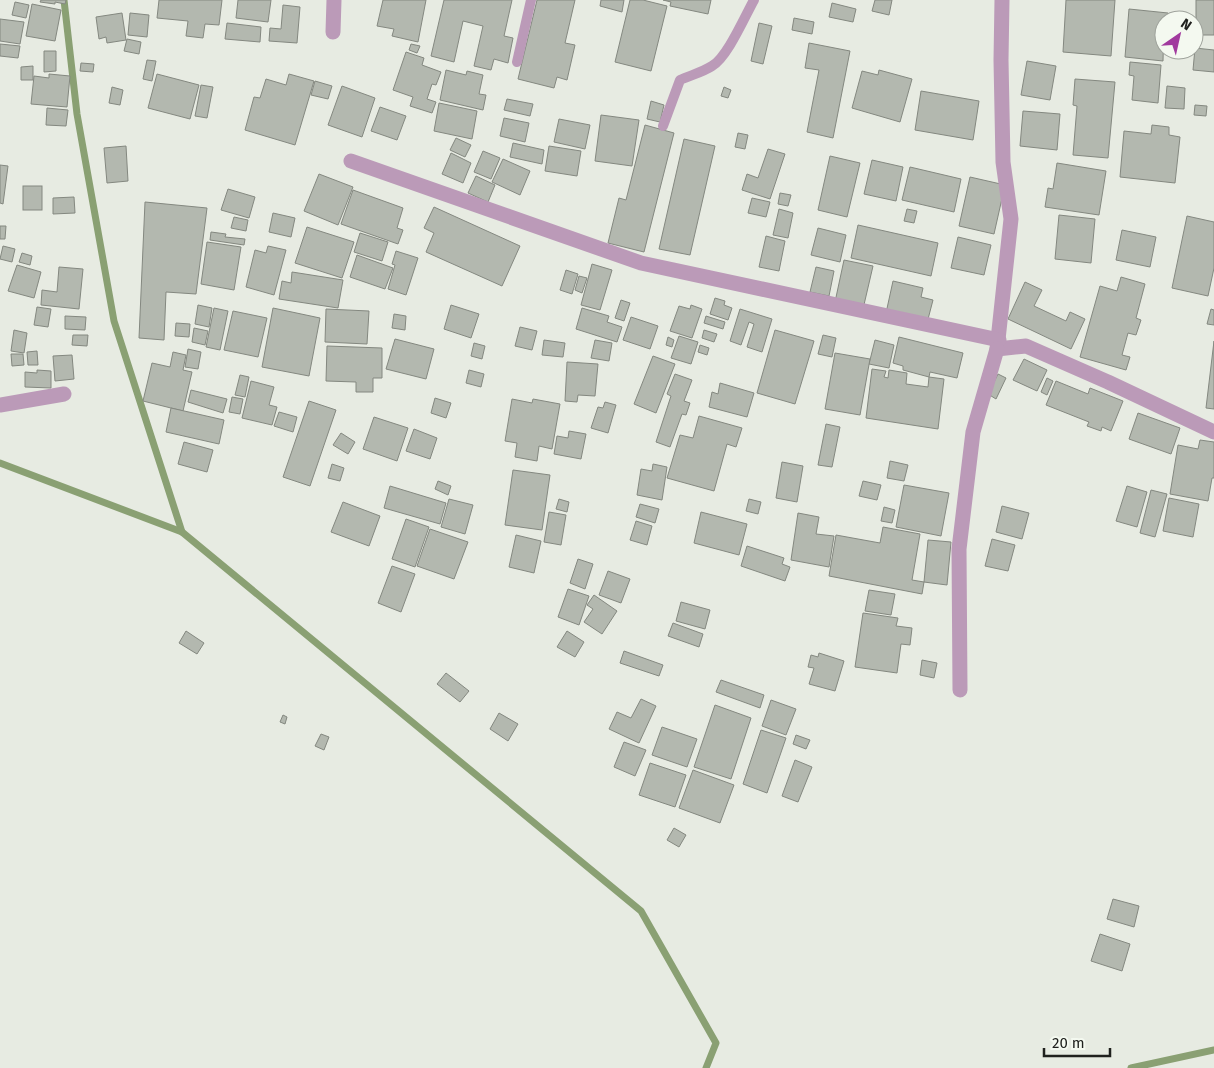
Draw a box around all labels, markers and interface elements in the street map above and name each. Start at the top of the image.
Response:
north arrow [1154,10,1204,60]
text: N [1177,15,1195,34]
scale bar [1044,1026,1110,1058]
text: 20 m [1052,1034,1085,1052]

